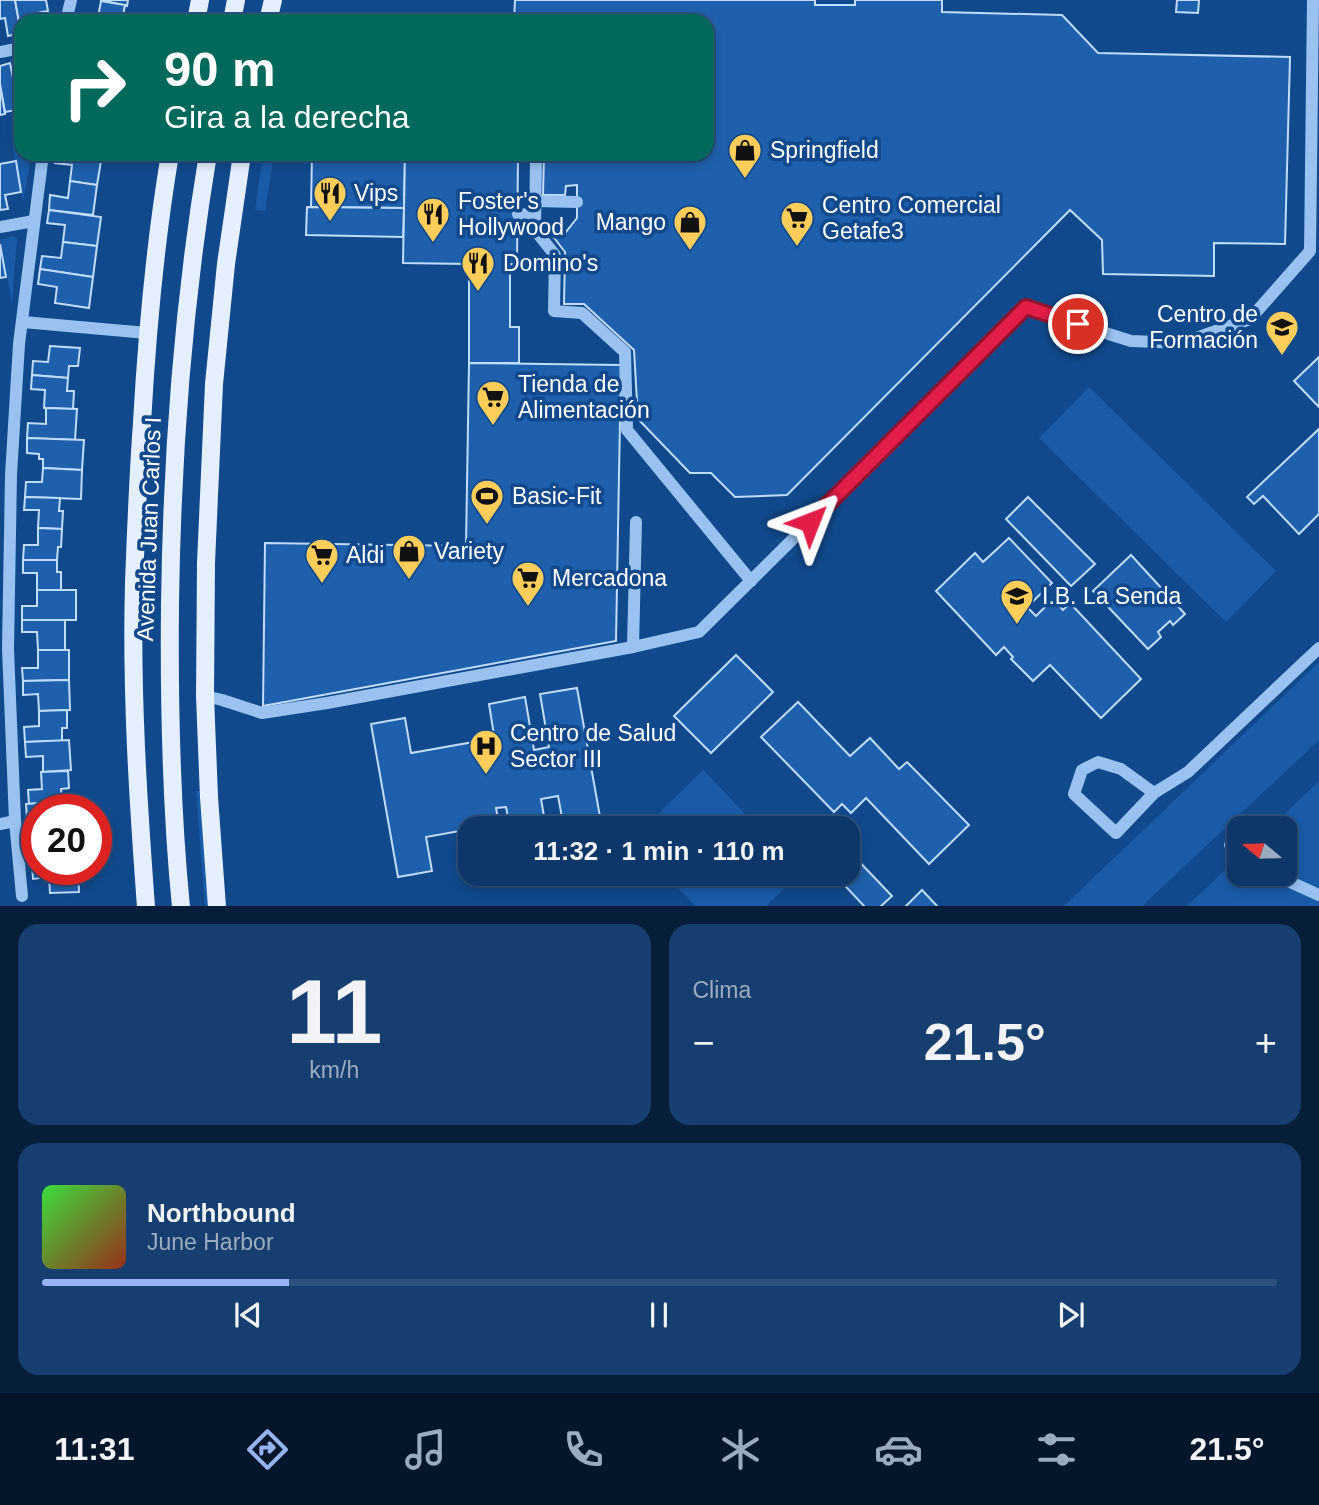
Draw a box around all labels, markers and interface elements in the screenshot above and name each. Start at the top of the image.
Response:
icon: right [49,42,140,133]
text: 90 m [164,42,276,96]
text: Gira a la derecha [164,99,409,135]
shop icon: Springfield [726,131,764,180]
place label: Springfield [770,137,879,163]
restaurant icon: Vips [311,174,349,223]
place label: Vips [354,180,398,206]
place label: Foster's Hollywood [458,188,564,240]
place label: Centro Comercial Getafe3 [822,192,1001,244]
restaurant icon: Foster's Hollywood [414,195,452,244]
supermarket icon: Centro Comercial Getafe3 [778,199,816,248]
shop icon: Mango [671,203,709,252]
place label: Mango [596,209,666,235]
restaurant icon: Domino's [459,244,497,293]
place label: Domino's [503,250,598,276]
pin [1048,294,1108,354]
place label: Centro de Formación [1149,301,1258,353]
icon: arrive [1059,305,1097,343]
school or university icon: Centro de Formación [1263,308,1301,357]
place label: Tienda de Alimentación [518,371,650,423]
supermarket icon: Tienda de Alimentación [474,378,512,427]
street label: Avenida Juan Carlos I [132,416,166,642]
sports icon: Basic-Fit [468,477,506,526]
place label: Basic-Fit [512,483,602,509]
position arrow [773,485,847,559]
shop icon: Variety [390,532,428,581]
supermarket icon: Aldi [303,536,341,585]
place label: Variety [434,538,504,564]
place label: Aldi [346,542,384,568]
supermarket icon: Mercadona [509,559,547,608]
place label: Mercadona [552,565,667,591]
school or university icon: I.B. La Senda [998,577,1036,626]
place label: I.B. La Senda [1042,583,1182,609]
place label: Centro de Salud Sector III [510,720,676,772]
hospital icon: Centro de Salud Sector III [467,727,505,776]
speed limit sign: 20 [21,794,112,885]
north arrow [1227,816,1297,886]
map controls [1227,816,1297,886]
text: 11:32 · 1 min · 110 m [533,836,785,866]
text: 11 [286,961,382,1062]
text: Clima [693,977,751,1003]
text: 21.5° [924,1013,1046,1071]
text: − [693,1022,715,1064]
text: + [1255,1022,1277,1064]
text: km/h [309,1057,359,1083]
text: Northbound [147,1198,296,1228]
text: June Harbor [147,1229,274,1255]
icon: previous [229,1296,267,1334]
icon: pause [640,1296,678,1334]
icon: next [1052,1296,1090,1334]
icon: directions [243,1425,292,1474]
icon: music [401,1425,450,1474]
icon: phone [559,1425,608,1474]
icon: climate [716,1425,765,1474]
icon: car [874,1425,923,1474]
icon: filters [1032,1425,1081,1474]
text: 11:31 [54,1431,134,1467]
text: 21.5° [1189,1431,1265,1467]

